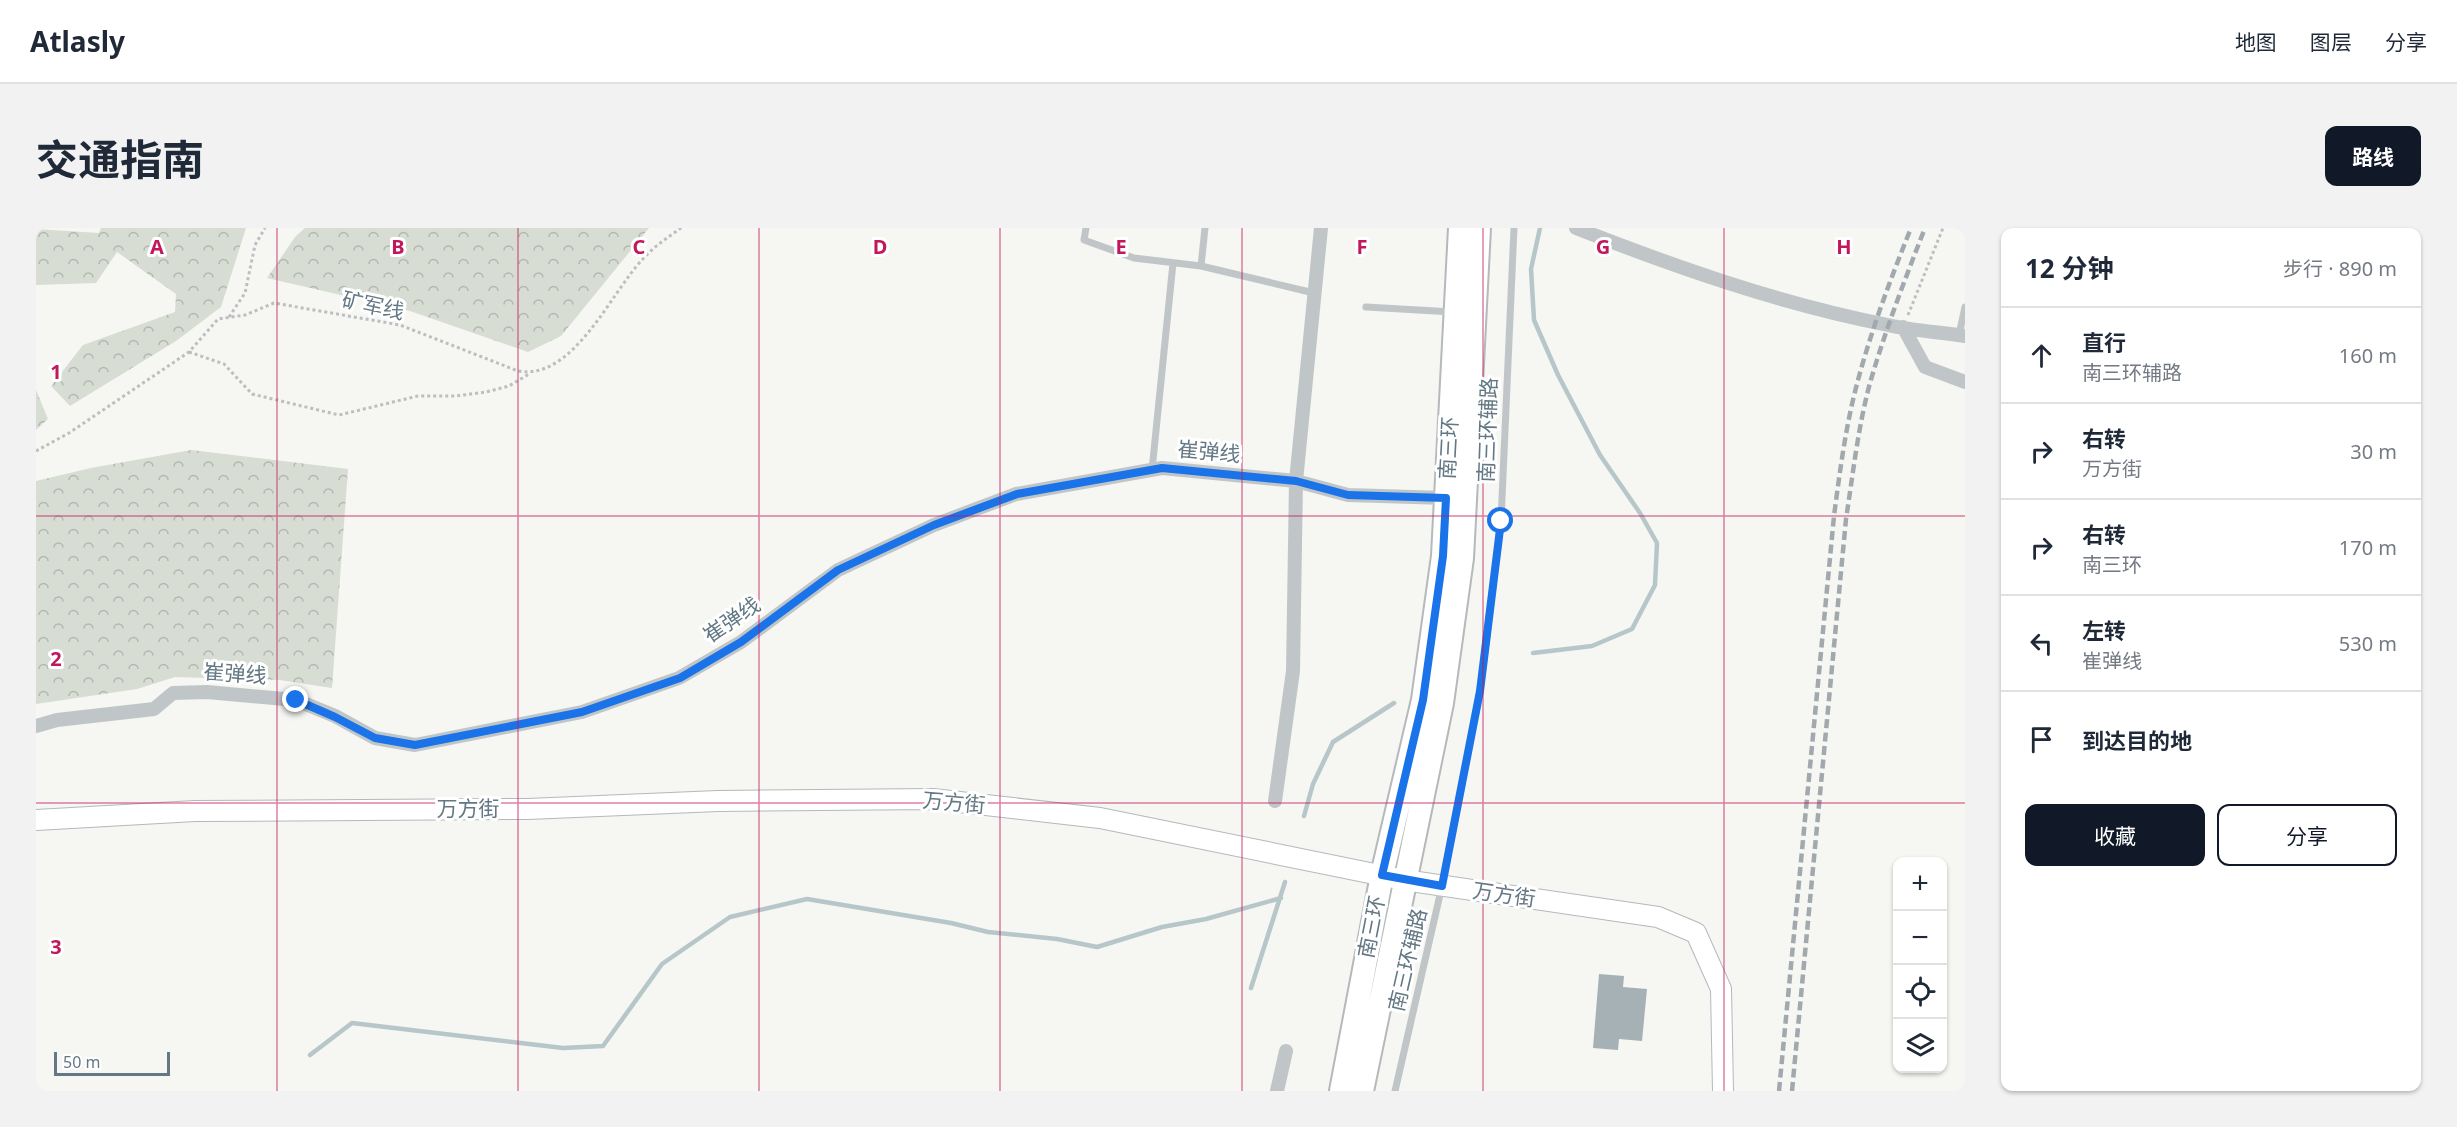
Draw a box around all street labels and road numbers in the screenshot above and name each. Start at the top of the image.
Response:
street label: 矿军线 [339,285,407,325]
street label: 南三环辅路 [1471,377,1503,483]
street label: 南三环 [1432,416,1464,480]
street label: 崔弹线 [1176,434,1242,468]
street label: 崔弹线 [697,590,765,648]
street label: 崔弹线 [203,657,267,689]
street label: 万方街 [921,785,987,819]
street label: 万方街 [437,794,500,822]
street label: 万方街 [1471,876,1537,912]
street label: 南三环 [1351,893,1391,960]
street label: 南三环辅路 [1382,905,1432,1014]

